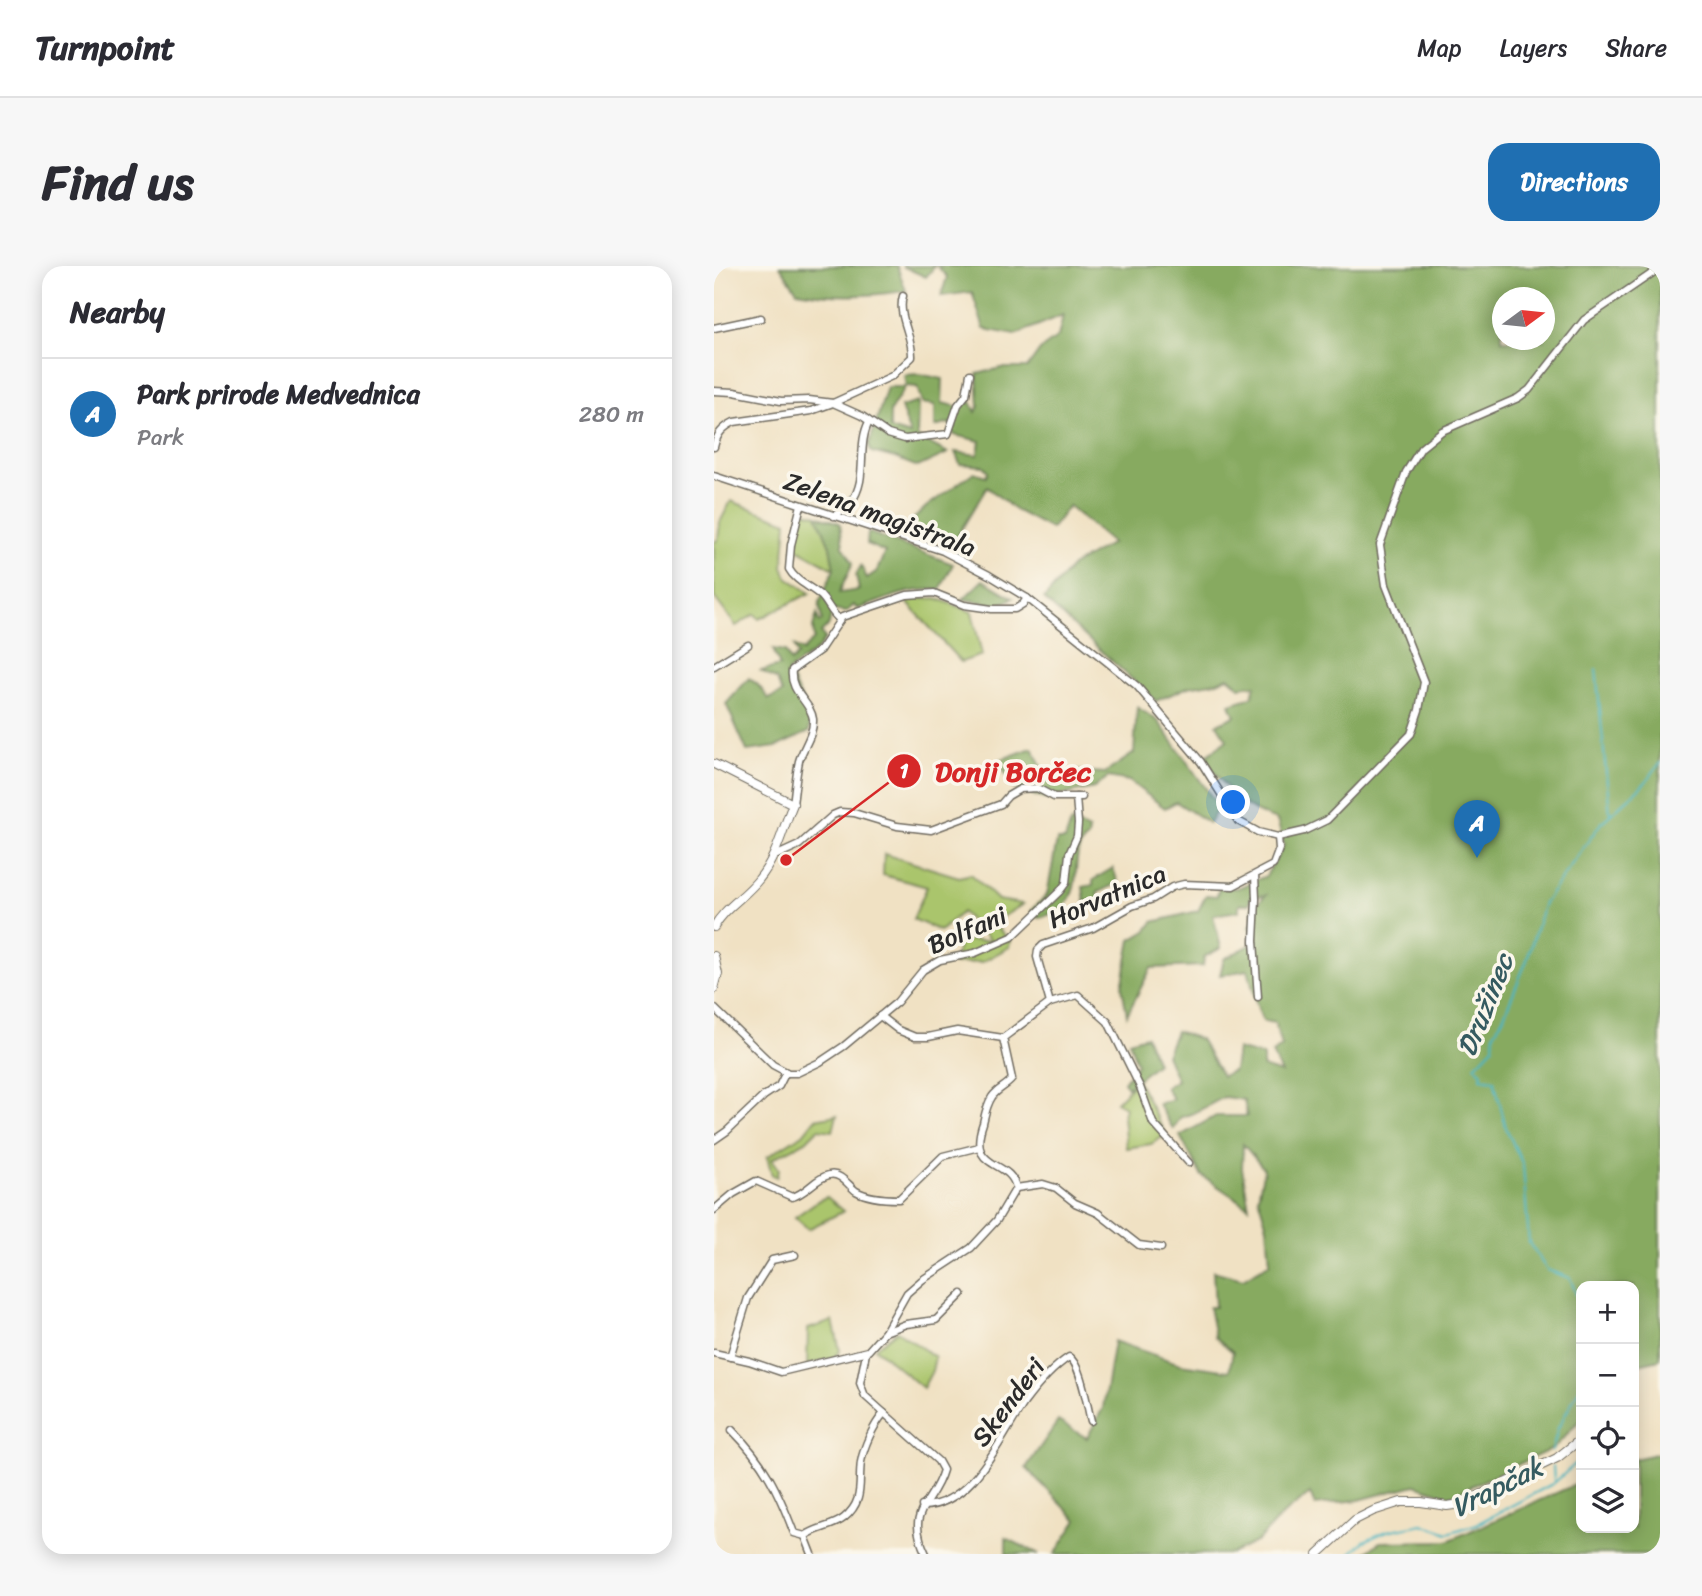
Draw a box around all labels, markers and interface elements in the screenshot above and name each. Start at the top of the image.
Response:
text: Turnpoint [35,19,175,77]
text: Map [1417,27,1462,69]
text: Layers [1500,27,1567,69]
text: Share [1605,27,1667,69]
text: Find us [42,139,194,226]
button: Directions [1488,143,1660,221]
text: Nearby [70,285,165,339]
north arrow [1492,287,1555,350]
text: Park prirode Medvednica [137,371,420,417]
text: A [85,394,101,435]
text: 280 m [579,394,644,435]
text: Park [137,417,184,458]
street label: Zelena magistrala [777,458,983,570]
callout: Donji Borčec [886,746,1105,795]
text: Donji Borčec [935,747,1092,796]
text: 1 [899,752,909,790]
your location [1216,785,1250,819]
pin: A [1454,800,1500,858]
street label: Horvatnica [1040,850,1174,942]
street label: Bolfani [920,892,1015,967]
water label: Družinec [1442,944,1528,1064]
map controls [1576,1281,1639,1533]
button: + [1576,1281,1639,1344]
button: − [1576,1344,1639,1407]
street label: Skenderi [959,1347,1058,1457]
button: locate [1576,1407,1639,1470]
water label: Vrapčak [1442,1442,1554,1531]
button: layers [1576,1470,1639,1533]

